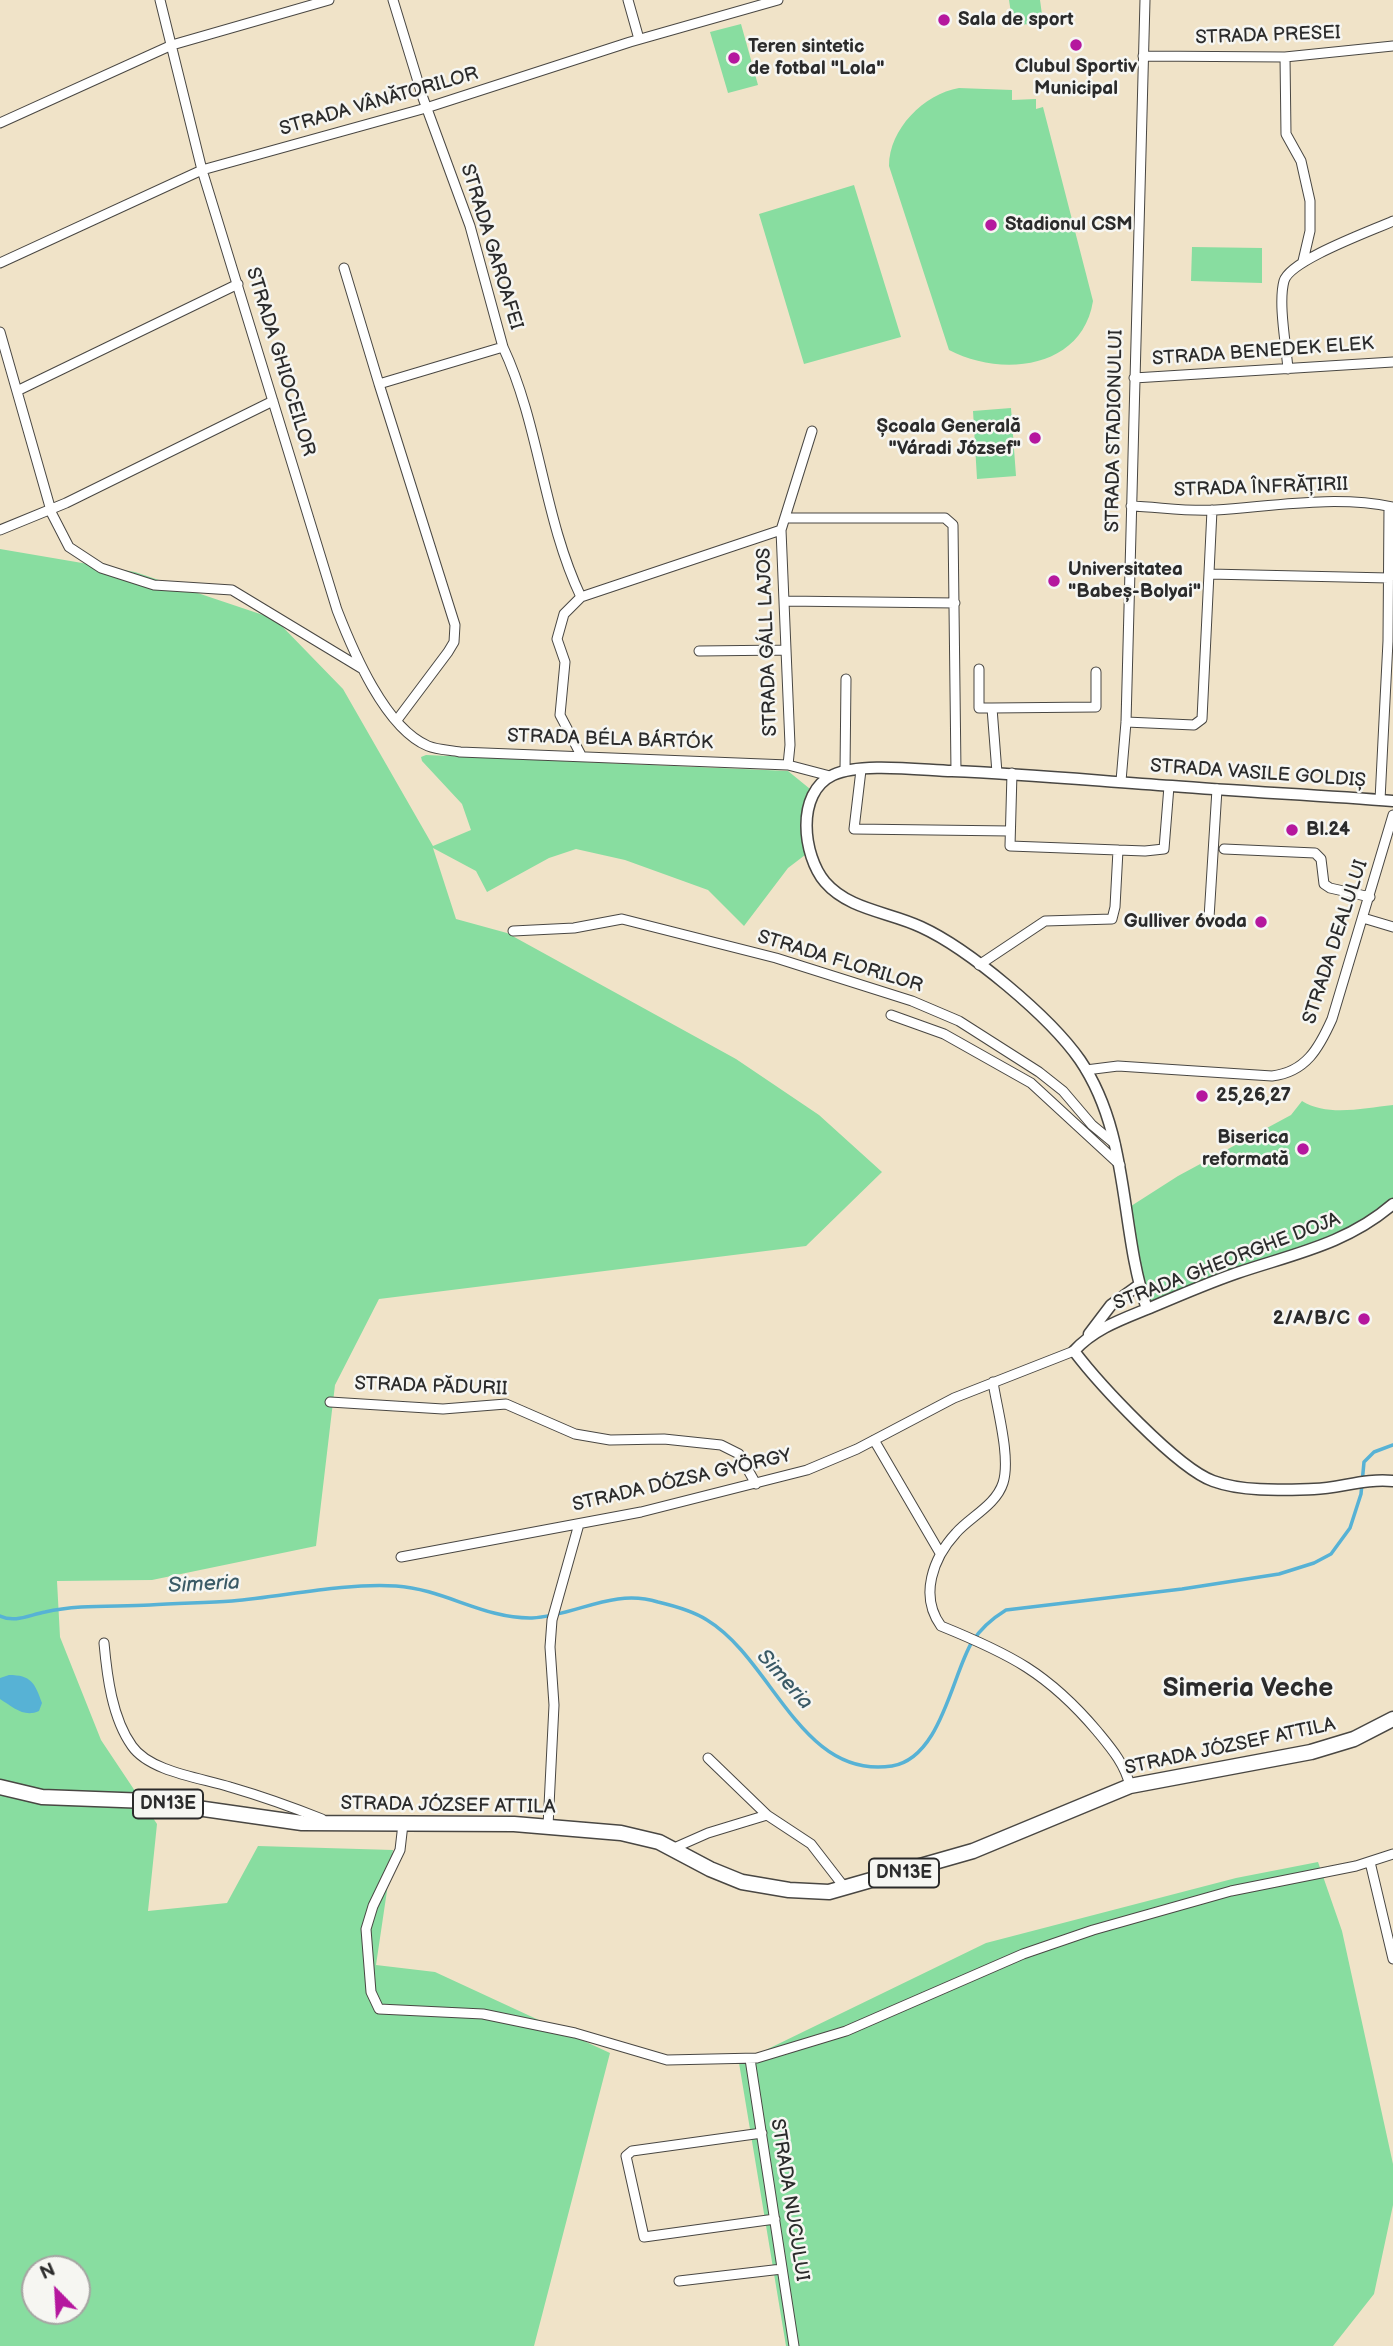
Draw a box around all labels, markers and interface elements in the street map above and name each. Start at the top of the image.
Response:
place label: Sala de sport [958,9,1074,31]
marker: Sala de sport [936,12,952,28]
street label: STRADA PRESEI [1195,22,1341,50]
place label: Teren sintetic de fotbal "Lola" [748,36,885,80]
marker: Clubul Sportiv Municipal [1068,37,1084,53]
marker: Teren sintetic de fotbal "Lola" [726,50,742,66]
place label: Clubul Sportiv Municipal [1015,56,1137,100]
street label: STRADA VÂNĂTORILOR [277,63,481,141]
street label: STRADA GAROAFEI [455,161,527,333]
place label: Stadionul CSM [1005,214,1133,236]
marker: Stadionul CSM [983,217,999,233]
street label: STRADA GHIOCEILOR [240,265,320,459]
street label: STRADA STADIONULUI [1102,329,1128,533]
street label: STRADA BENEDEK ELEK [1151,333,1375,371]
place label: Școala Generală "Váradi József" [876,416,1021,460]
marker: Școala Generală "Váradi József" [1027,430,1043,446]
street label: STRADA ÎNFRĂȚIRII [1173,474,1349,502]
street label: STRADA GÁLL LAJOS [753,547,783,737]
place label: Universitatea "Babeș-Bolyai" [1068,559,1201,603]
marker: Universitatea "Babeș-Bolyai" [1046,573,1062,589]
street label: STRADA BÉLA BÁRTÓK [507,725,713,755]
street label: STRADA VASILE GOLDIȘ [1149,755,1367,793]
place label: Bl.24 [1306,819,1350,841]
marker: Bl.24 [1284,822,1300,838]
street label: STRADA DEALULUI [1299,857,1373,1027]
place label: Gulliver óvoda [1124,911,1247,933]
marker: Gulliver óvoda [1253,914,1269,930]
street label: STRADA FLORILOR [755,926,925,998]
place label: 25,26,27 [1216,1085,1291,1107]
marker: 25,26,27 [1194,1088,1210,1104]
place label: Biserica reformată [1202,1127,1289,1171]
marker: Biserica reformată [1295,1141,1311,1157]
street label: STRADA GHEORGHE DOJA [1111,1208,1343,1316]
place label: 2/A/B/C [1273,1308,1350,1330]
marker: 2/A/B/C [1356,1311,1372,1327]
street label: STRADA PĂDURII [354,1373,508,1401]
street label: STRADA DÓZSA GYÖRGY [570,1445,794,1517]
water label: Simeria [167,1571,241,1599]
water label: Simeria [751,1645,817,1715]
district label: Simeria Veche [1163,1673,1333,1705]
street label: STRADA JÓZSEF ATTILA [1123,1714,1337,1780]
road number: DN13E [133,1790,203,1818]
street label: STRADA JÓZSEF ATTILA [340,1793,556,1819]
road number: DN13E [869,1858,939,1887]
street label: STRADA NUCULUI [765,2117,813,2283]
north arrow [21,2255,91,2325]
text: N [37,2259,59,2286]

